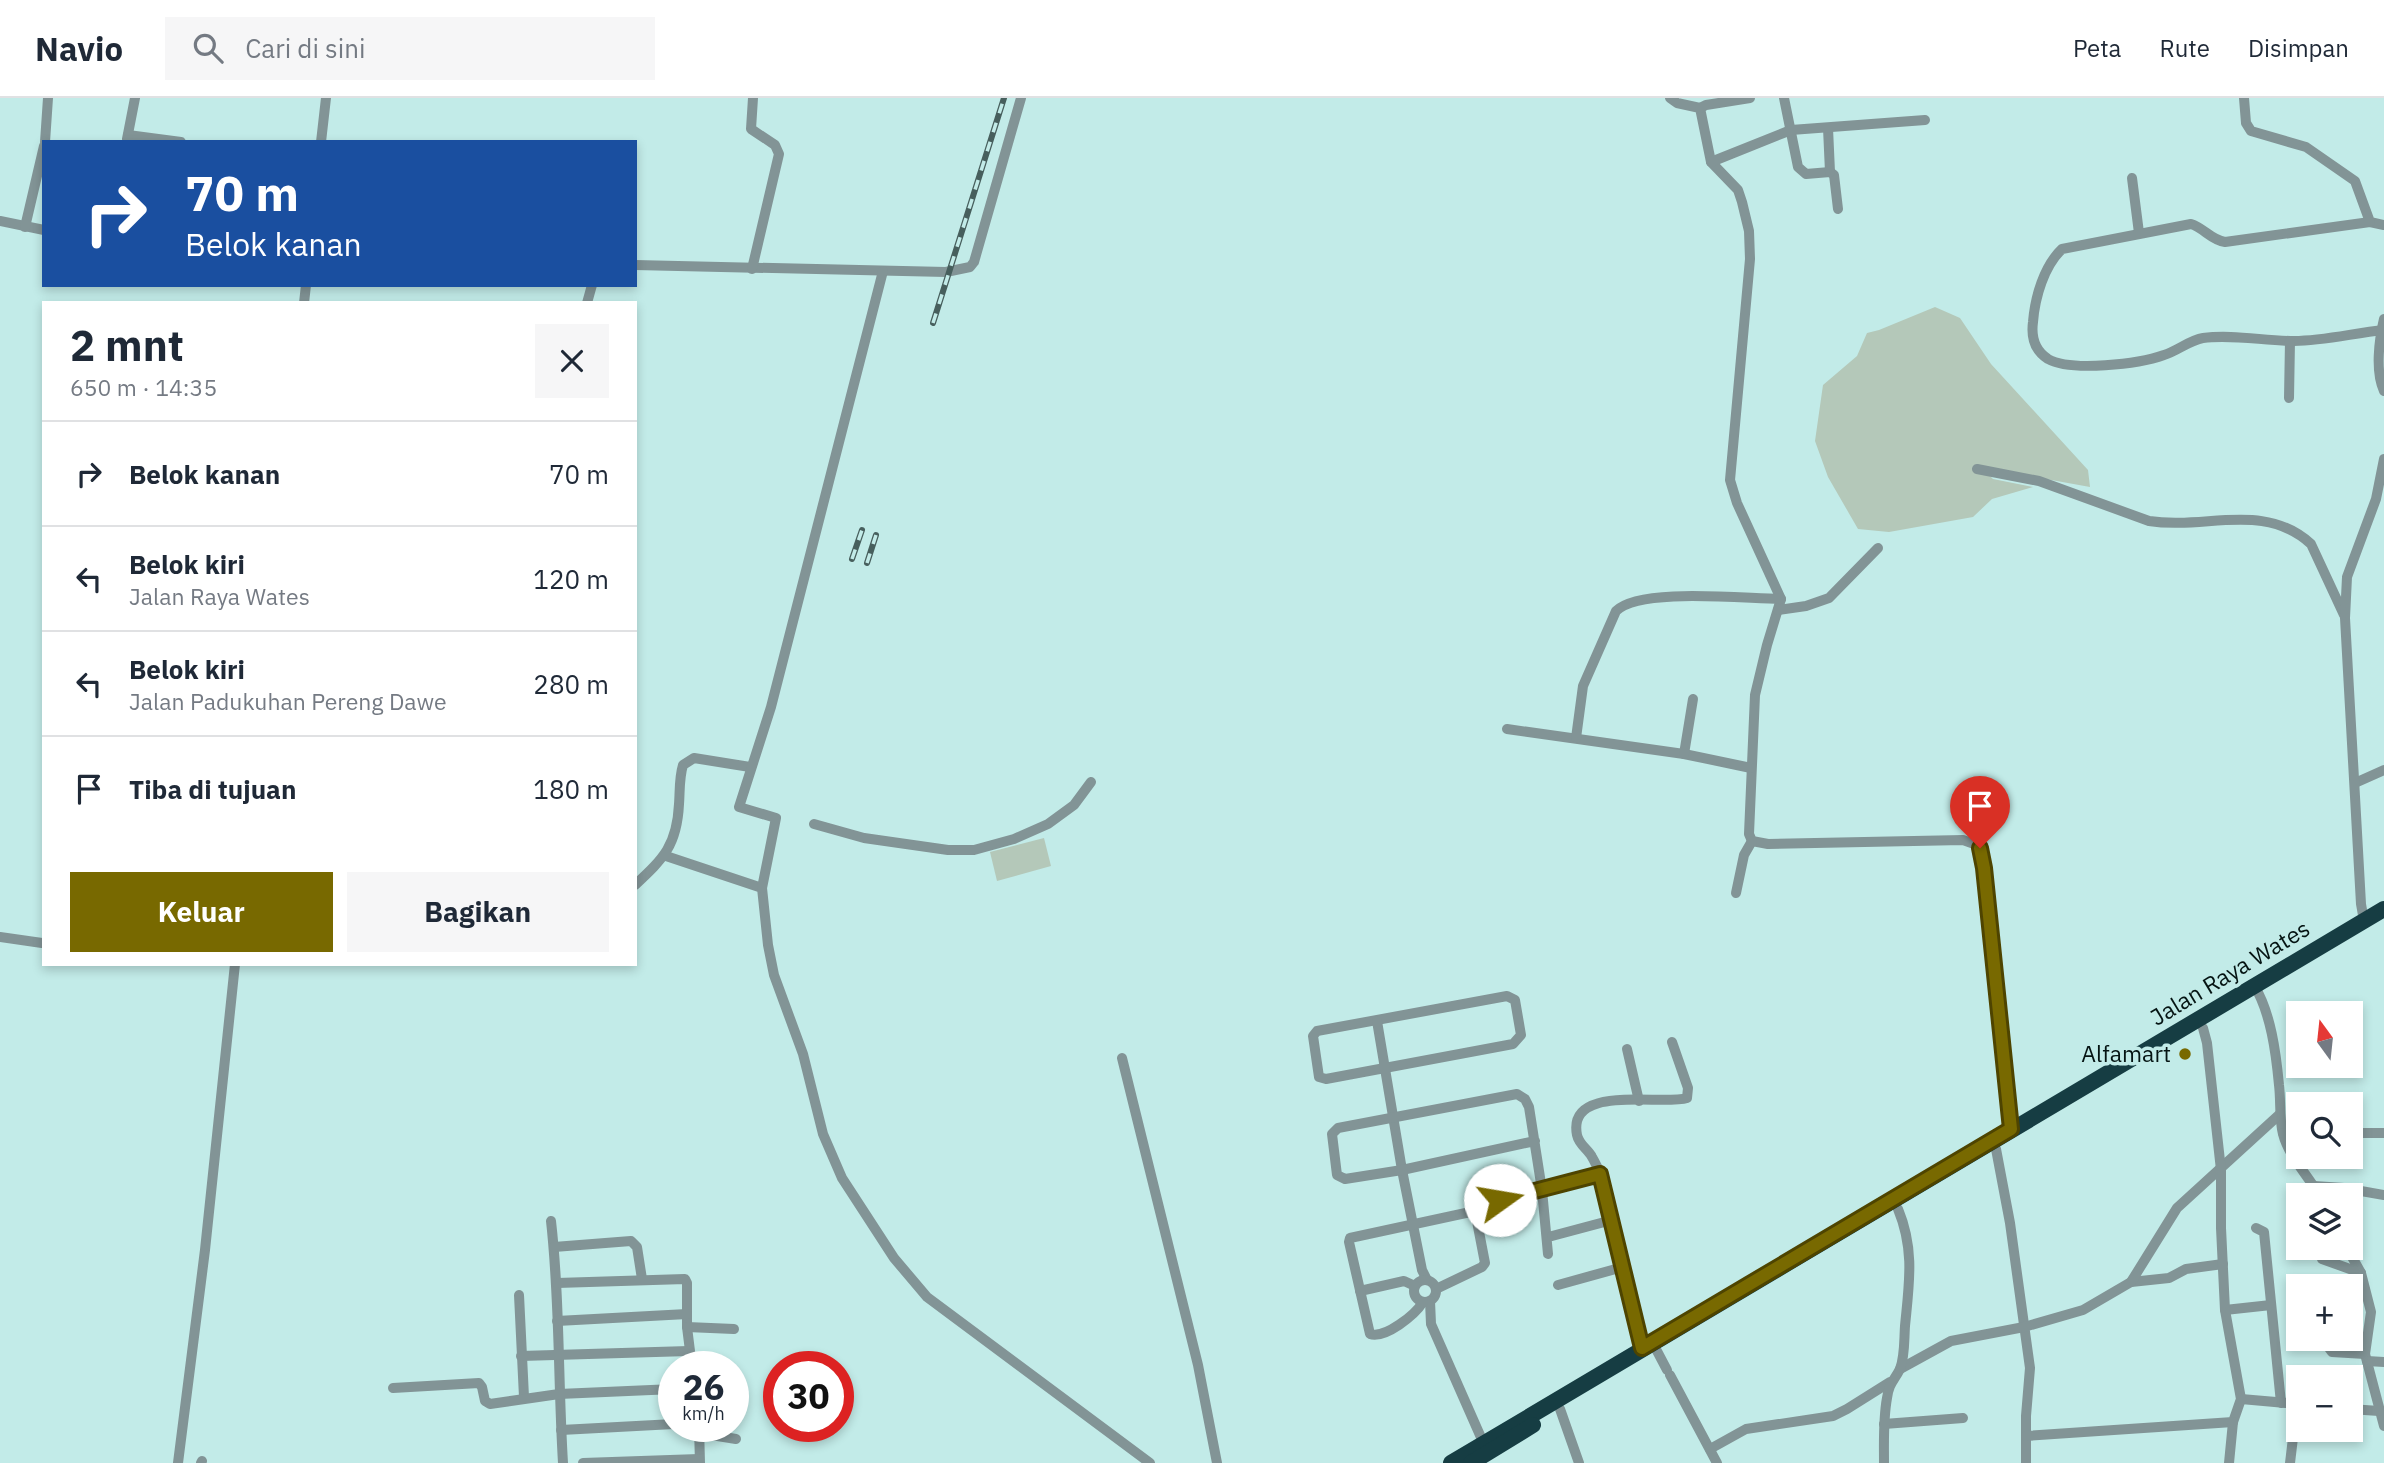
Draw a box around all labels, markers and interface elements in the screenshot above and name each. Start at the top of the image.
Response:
search box [165,17,655,80]
text: Navio [35,27,123,70]
icon: search [189,29,227,67]
text: Cari di sini [245,31,366,65]
text: Peta [2073,32,2121,64]
text: Rute [2159,32,2210,64]
text: Disimpan [2248,32,2349,64]
text: 70 m [185,161,299,224]
icon: right [70,168,161,259]
text: Belok kanan [185,223,362,265]
text: 2 mnt [70,318,184,373]
button: close [535,324,609,398]
text: 650 m · 14:35 [70,372,217,402]
icon: right [70,455,108,493]
text: Belok kanan [129,457,280,491]
text: 70 m [549,457,609,491]
text: Belok kiri [129,547,245,581]
icon: left [70,560,108,598]
text: 120 m [533,562,609,596]
text: Jalan Raya Wates [129,581,310,611]
text: Belok kiri [129,652,245,686]
icon: left [70,665,108,703]
text: 280 m [533,667,609,701]
text: Jalan Padukuhan Pereng Dawe [129,686,447,716]
icon: arrive [70,770,108,808]
text: Tiba di tujuan [129,772,296,806]
text: 180 m [533,772,609,806]
pin [1950,776,2010,848]
icon: arrive [1961,787,1999,825]
button: Keluar [70,872,333,952]
button: Bagikan [347,872,609,952]
street label: Jalan Raya Wates [2144,913,2315,1032]
north arrow [2286,1001,2362,1078]
map controls [2286,1001,2363,1442]
place label: Alfamart [2081,1038,2171,1068]
marker: Alfamart [2177,1046,2193,1062]
button: search [2286,1092,2363,1169]
position arrow [1463,1163,1537,1237]
button: layers [2286,1183,2363,1260]
button: + [2286,1274,2363,1351]
speed limit sign: 30 [763,1351,854,1442]
text: 26 [682,1364,725,1410]
button: − [2286,1365,2363,1442]
text: km/h [682,1402,725,1425]

